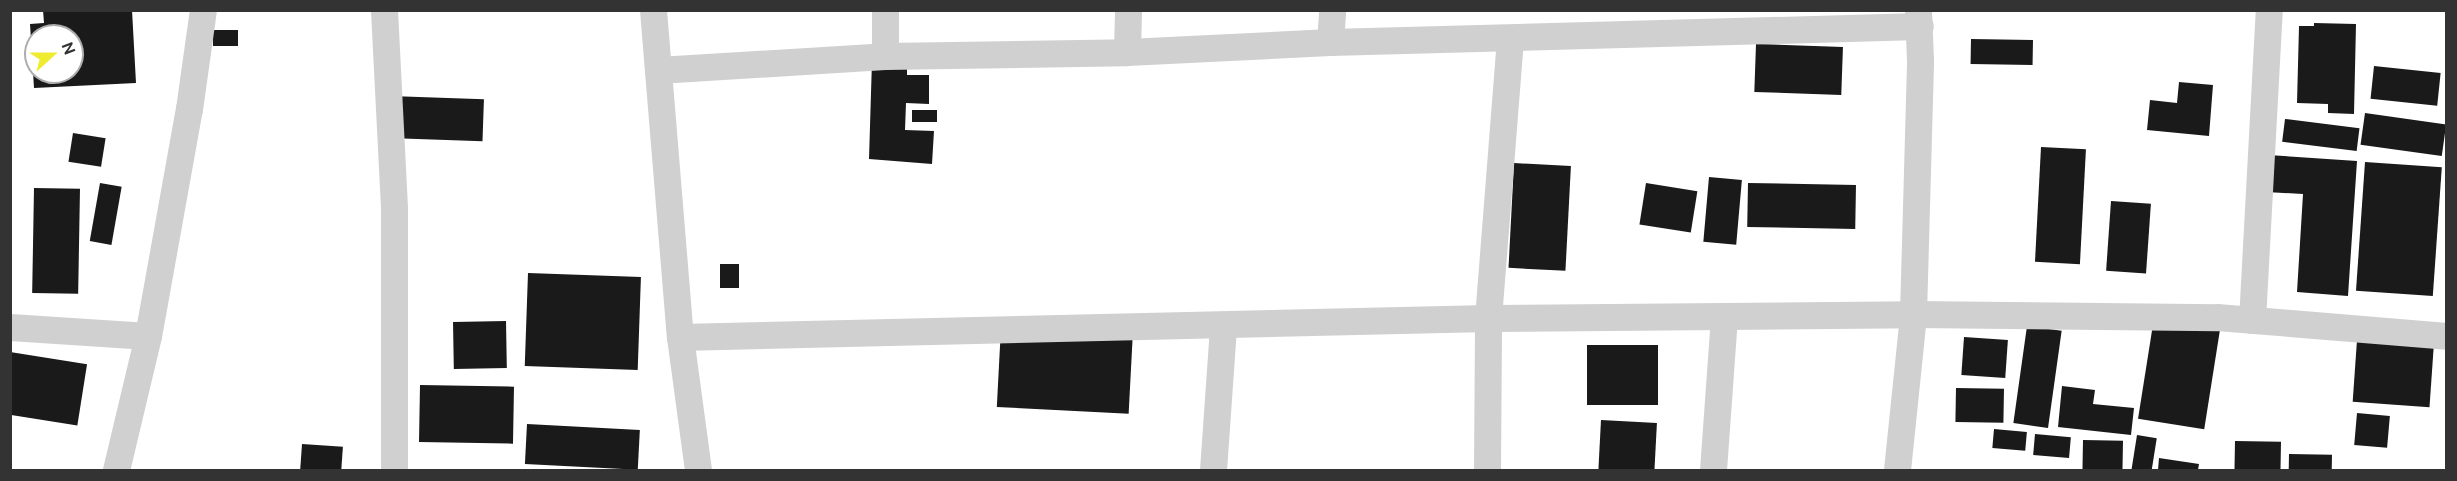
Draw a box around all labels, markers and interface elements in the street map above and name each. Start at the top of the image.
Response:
north arrow [24,24,84,84]
text: N [58,39,79,57]

